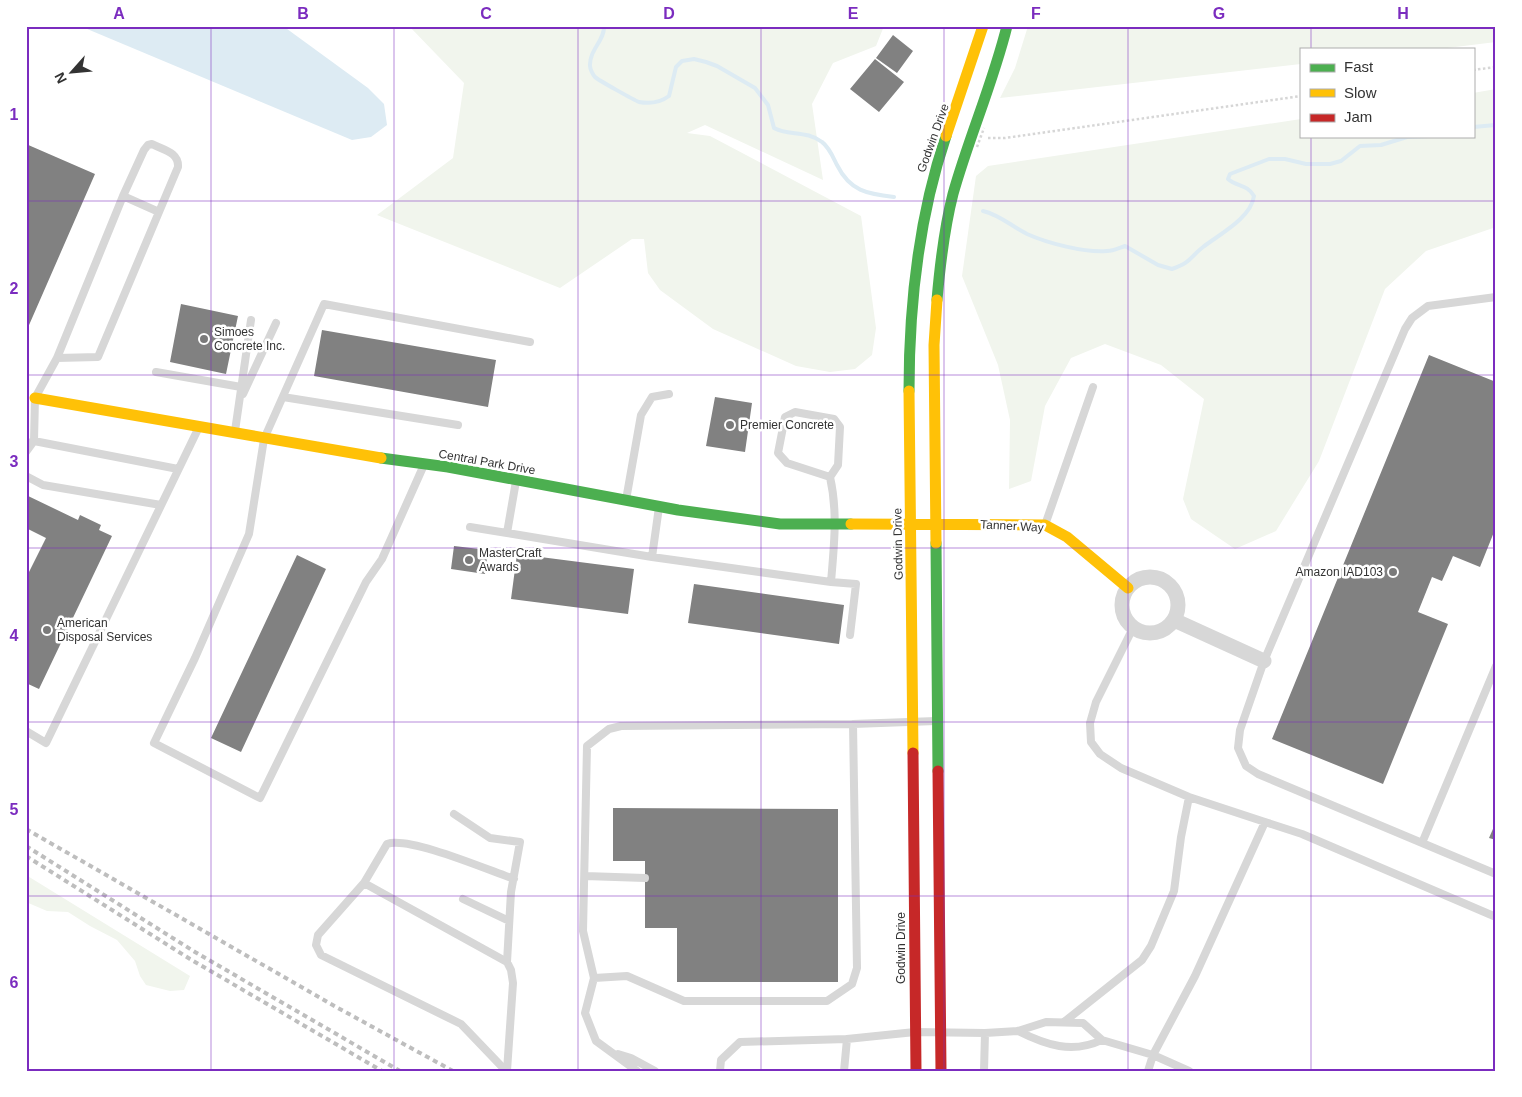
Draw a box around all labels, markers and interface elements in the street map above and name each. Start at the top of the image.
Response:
text: A [113,5,125,22]
text: B [297,5,309,22]
text: C [480,5,492,22]
text: D [663,5,675,22]
text: E [848,5,859,22]
text: F [1031,5,1041,22]
text: G [1213,5,1225,22]
text: H [1397,5,1409,22]
north arrow [48,48,98,98]
legend [1300,48,1474,138]
text: Fast [1344,58,1374,75]
text: N [51,70,70,86]
text: Slow [1344,84,1377,101]
street label: Godwin Drive [914,101,952,174]
text: 1 [10,106,19,123]
text: Jam [1344,108,1372,125]
text: 2 [10,280,19,297]
place label: Simoes Concrete Inc. [214,325,285,353]
marker: Simoes Concrete Inc. [198,333,210,345]
place label: Premier Concrete [740,418,834,432]
marker: Premier Concrete [724,419,736,431]
street label: Central Park Drive [438,447,537,477]
text: 3 [10,453,19,470]
street label: Godwin Drive [890,508,906,580]
street label: Tanner Way [980,517,1044,535]
place label: MasterCraft Awards [479,546,542,574]
marker: MasterCraft Awards [463,554,475,566]
place label: Amazon IAD103 [1296,565,1383,579]
marker: Amazon IAD103 [1387,566,1399,578]
place label: American Disposal Services [57,616,152,644]
marker: American Disposal Services [41,624,53,636]
text: 4 [10,627,19,644]
text: 5 [10,801,19,818]
street label: Godwin Drive [894,912,908,984]
text: 6 [10,974,19,991]

